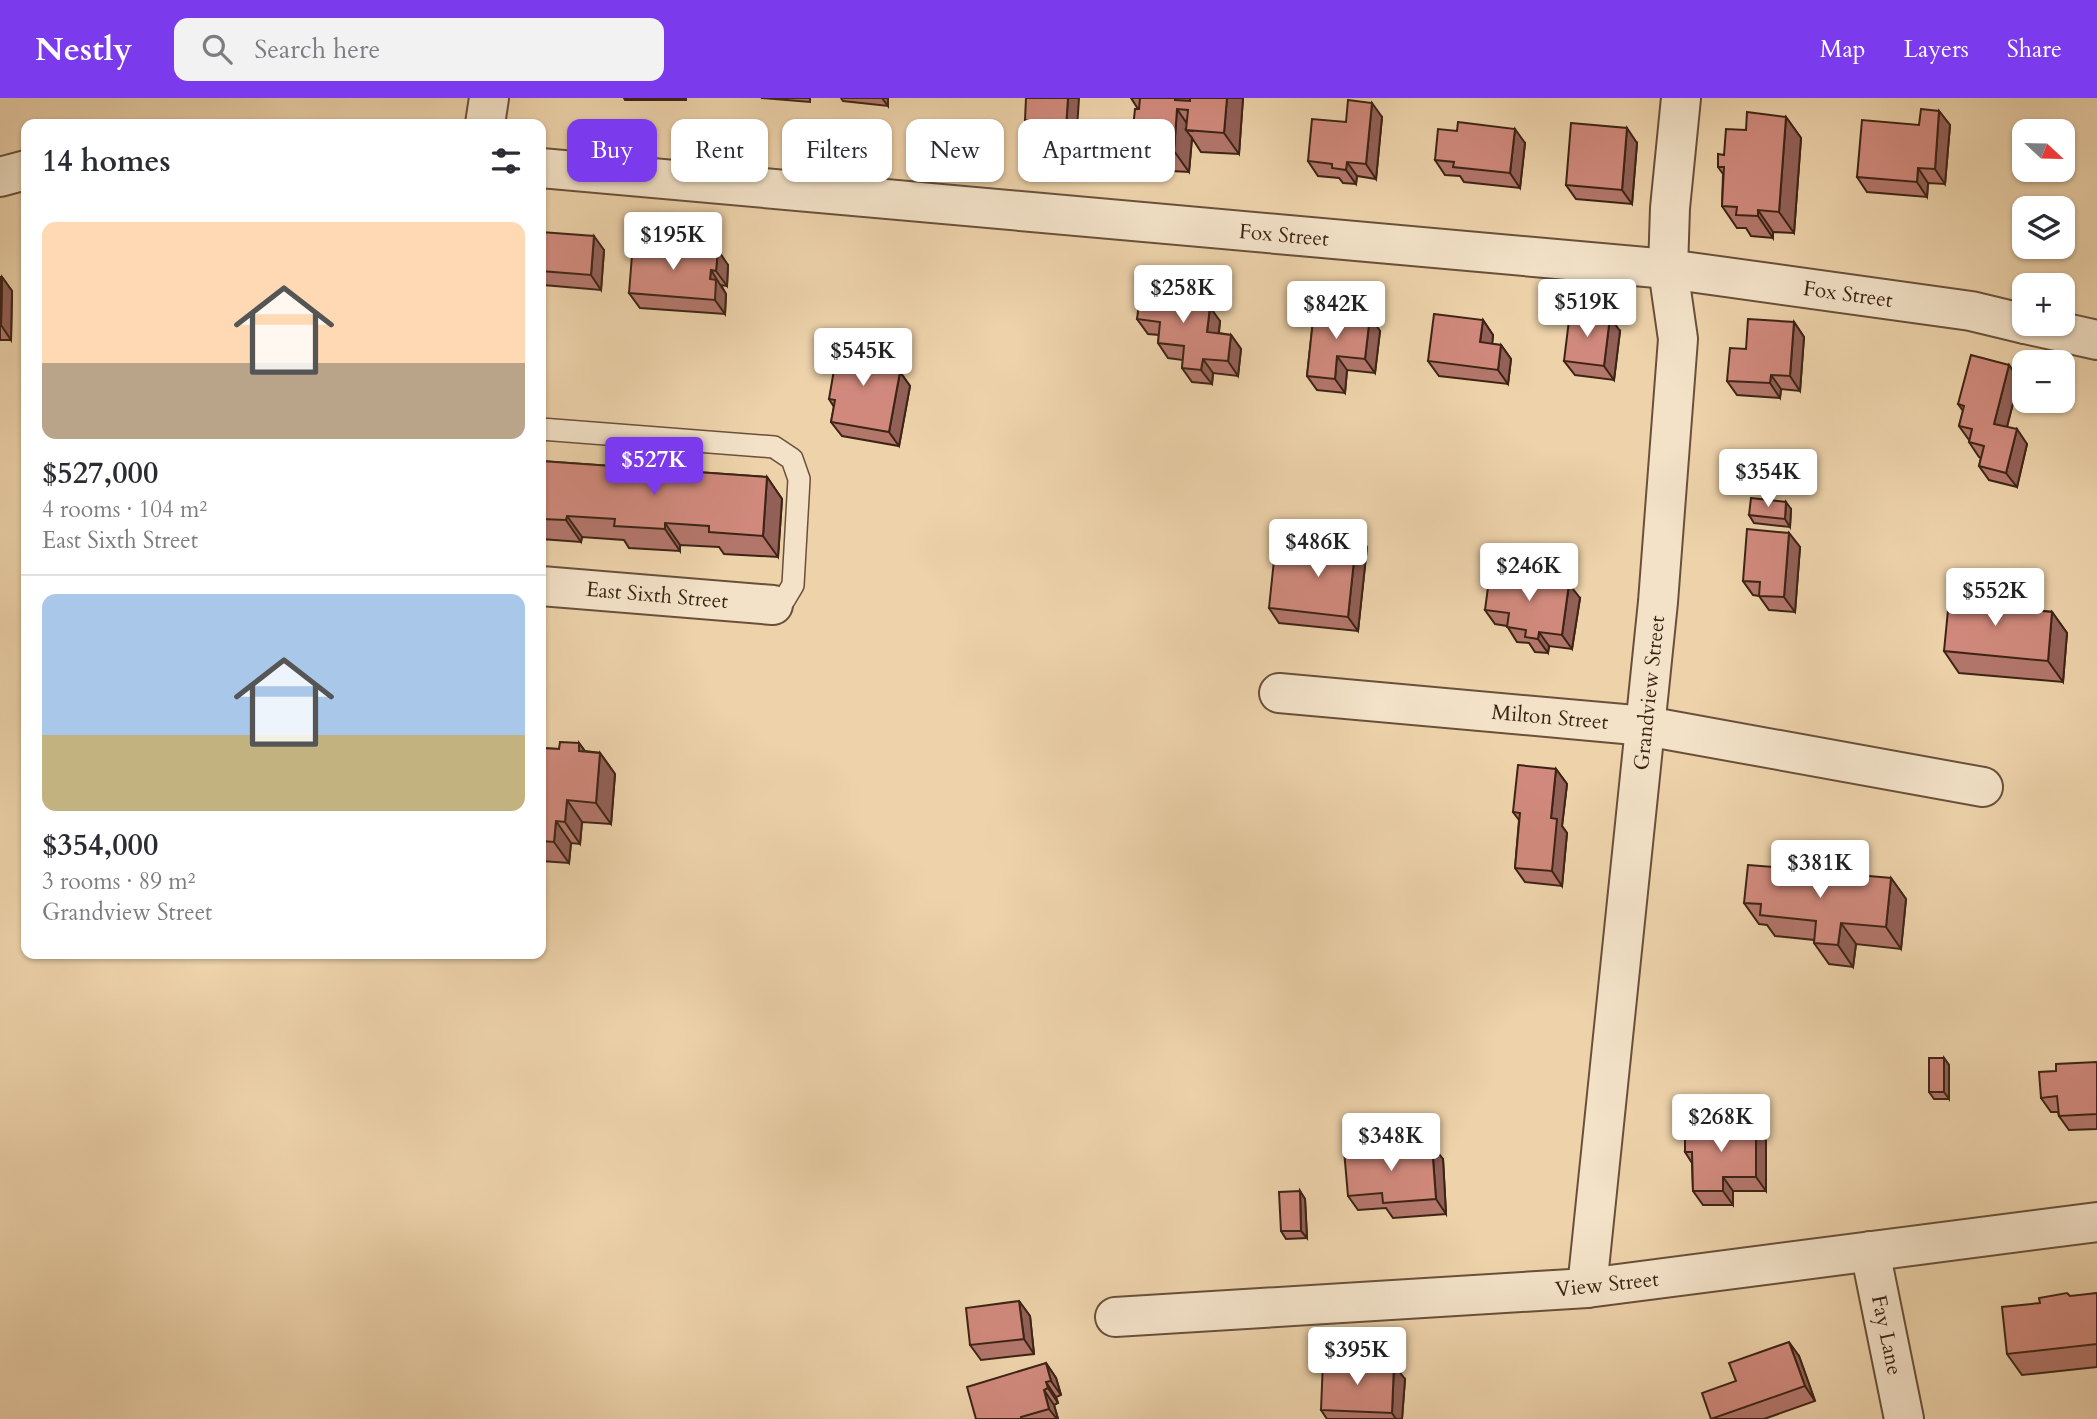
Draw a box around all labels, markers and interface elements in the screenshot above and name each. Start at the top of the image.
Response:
search box [174,18,664,81]
text: Nestly [35,27,132,72]
icon: search [198,30,236,68]
text: Search here [254,32,380,67]
text: Map [1820,33,1866,66]
text: Layers [1904,33,1969,66]
text: Share [2007,33,2062,66]
chip: Buy [567,119,657,182]
chip: Rent [671,119,768,182]
chip: Filters [782,119,892,182]
chip: New [906,119,1004,182]
chip: Apartment [1018,119,1175,182]
north arrow [2012,119,2076,182]
map controls [2012,119,2075,413]
text: 14 homes [42,141,171,182]
icon: filters [487,142,525,180]
button: layers [2012,196,2075,259]
pin: $195K [624,212,722,272]
street label: Fox Street [1238,217,1330,254]
text: $195K [640,219,706,250]
pin: $258K [1134,266,1232,325]
icon: home [221,267,347,393]
text: $258K [1150,272,1216,303]
button: + [2012,273,2075,336]
street label: Fox Street [1801,274,1895,315]
pin: $519K [1538,280,1636,339]
pin: $842K [1287,282,1385,341]
text: $519K [1554,286,1620,317]
text: $842K [1303,288,1369,319]
pin: $545K [814,328,912,388]
text: $545K [830,335,896,366]
button: − [2012,350,2075,413]
pin: $527K [605,438,703,497]
text: $527K [621,444,687,475]
pin: $354K [1719,450,1817,509]
text: $527,000 [42,453,158,494]
text: $354K [1735,456,1801,487]
text: 4 rooms · 104 m² [42,494,207,525]
pin: $486K [1269,519,1367,579]
text: East Sixth Street [42,525,198,556]
text: $486K [1285,526,1351,557]
pin: $246K [1480,544,1578,603]
text: $246K [1496,550,1562,581]
pin: $552K [1946,568,2044,628]
street label: East Sixth Street [585,575,730,616]
text: $552K [1962,575,2028,606]
street label: Grandview Street [1627,614,1672,772]
icon: home [221,639,347,765]
street label: Milton Street [1490,698,1610,737]
text: $354,000 [42,825,158,866]
pin: $381K [1771,840,1869,900]
text: $381K [1787,847,1853,878]
text: 3 rooms · 89 m² [42,866,195,897]
text: Grandview Street [42,897,212,928]
pin: $268K [1672,1094,1770,1154]
text: $268K [1688,1101,1754,1132]
pin: $348K [1342,1114,1440,1173]
text: $348K [1358,1120,1424,1151]
street label: View Street [1554,1265,1661,1304]
street label: Fay Lane [1864,1292,1909,1378]
pin: $395K [1308,1328,1406,1387]
text: $395K [1324,1334,1390,1365]

